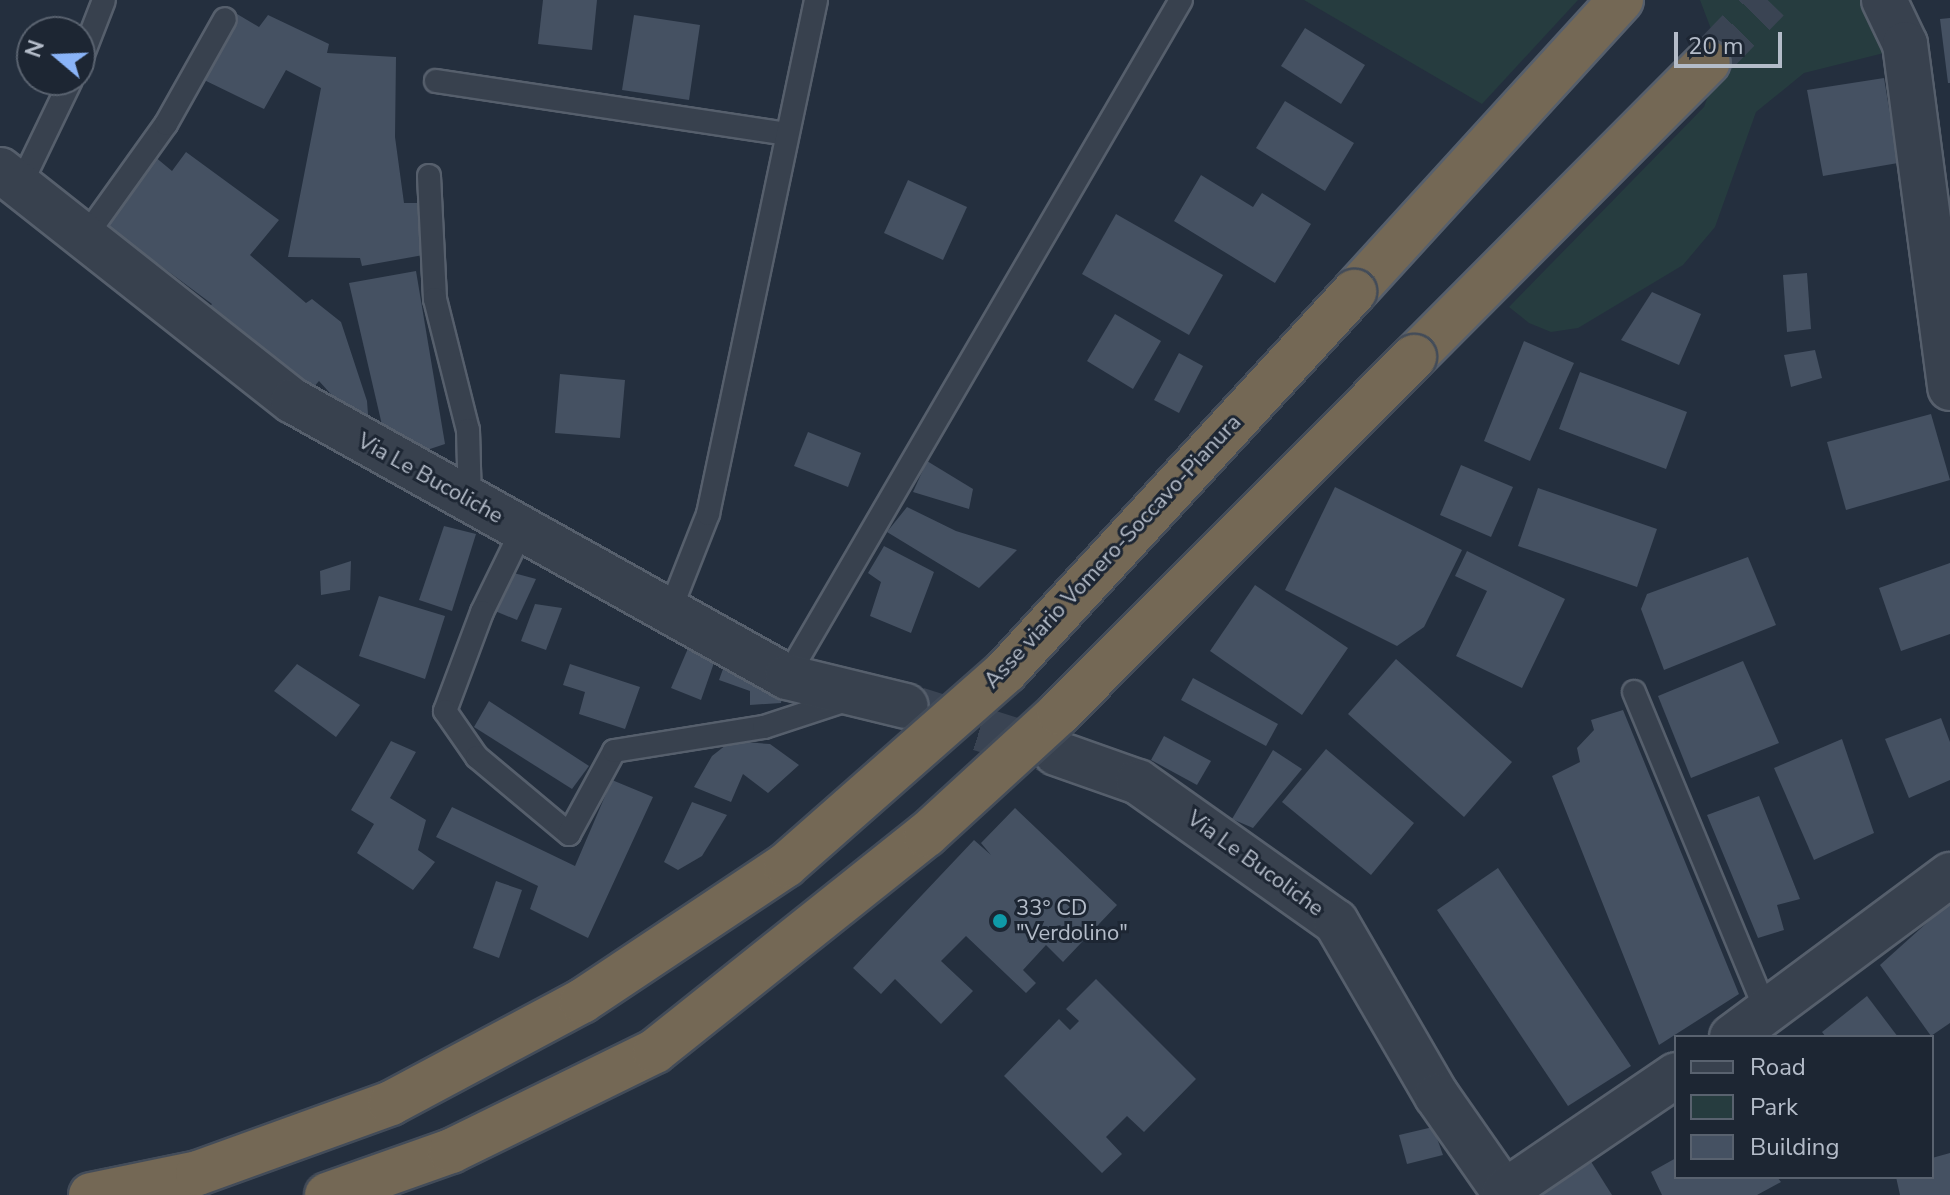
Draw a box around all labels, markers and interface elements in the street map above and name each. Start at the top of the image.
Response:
north arrow [16,16,96,96]
scale bar [1678,16,1786,66]
text: 20 m [1688,30,1744,62]
text: N [18,36,52,62]
street label: Asse viario Vomero-Soccavo-Pianura [979,410,1247,694]
street label: Via Le Bucoliche [353,428,507,530]
street label: Via Le Bucoliche [1182,806,1328,922]
place label: 33° CD "Verdolino" [1016,895,1128,946]
marker: 33° CD "Verdolino" [991,912,1009,930]
legend [1674,1035,1934,1179]
text: Road [1750,1051,1806,1083]
text: Park [1750,1091,1798,1123]
text: Building [1750,1131,1840,1163]

